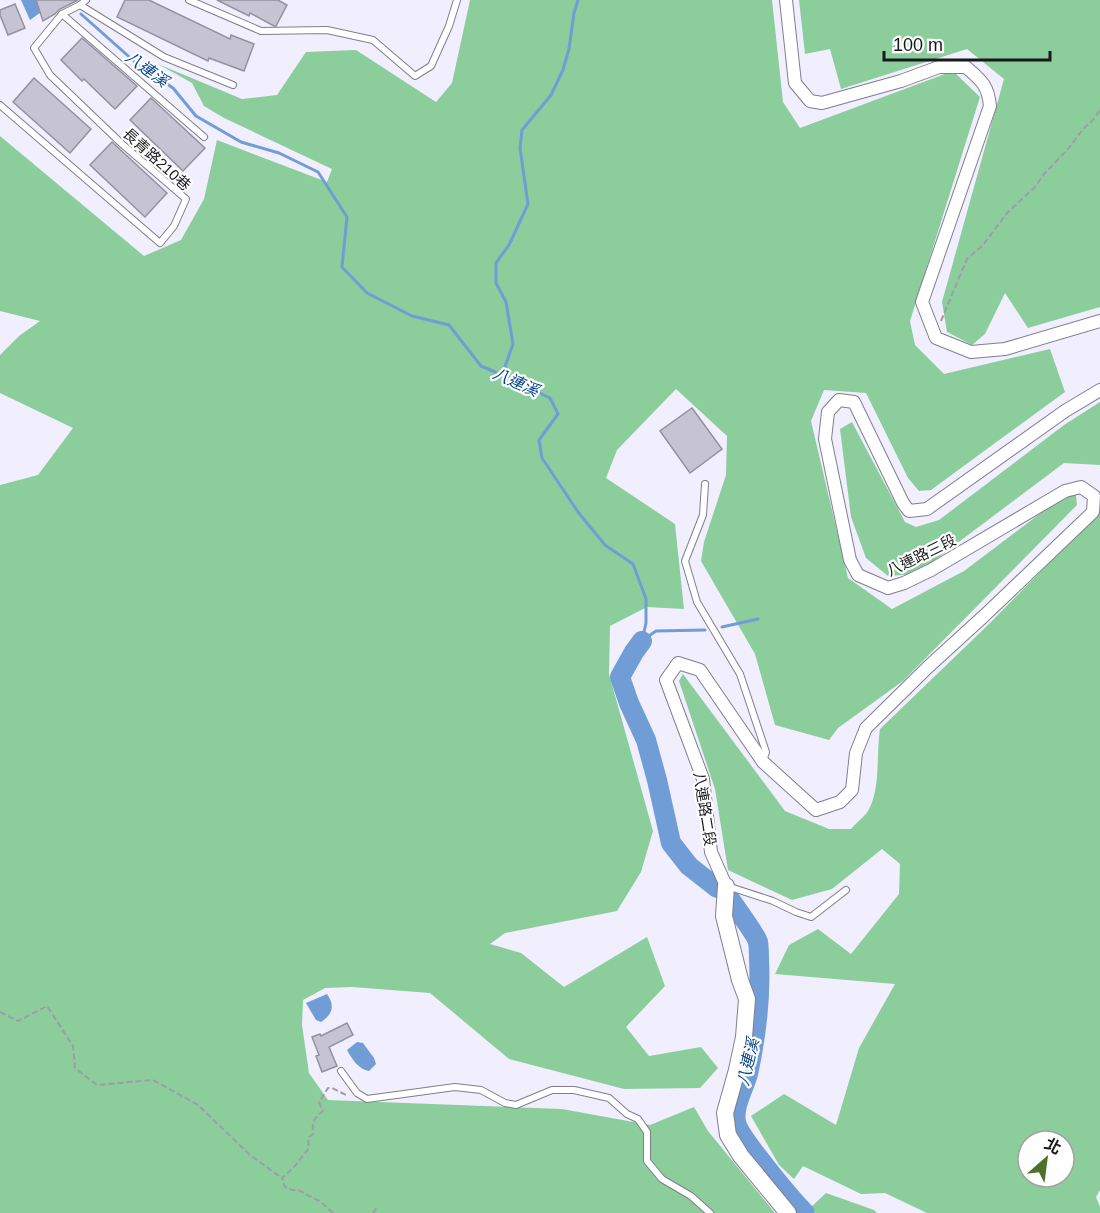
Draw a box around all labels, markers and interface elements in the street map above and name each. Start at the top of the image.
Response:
scale bar [884,24,1050,62]
text: 100 m [893,35,943,55]
water label: 八連溪 [123,48,173,91]
street label: 長青路210巷 [120,124,194,194]
water label: 八連溪 [491,364,543,400]
street label: 八連路三段 [884,531,958,579]
street label: 八連路二段 [691,771,719,847]
water label: 八連溪 [734,1035,762,1087]
north arrow [1016,1129,1076,1189]
text: 北 [1042,1135,1064,1157]

